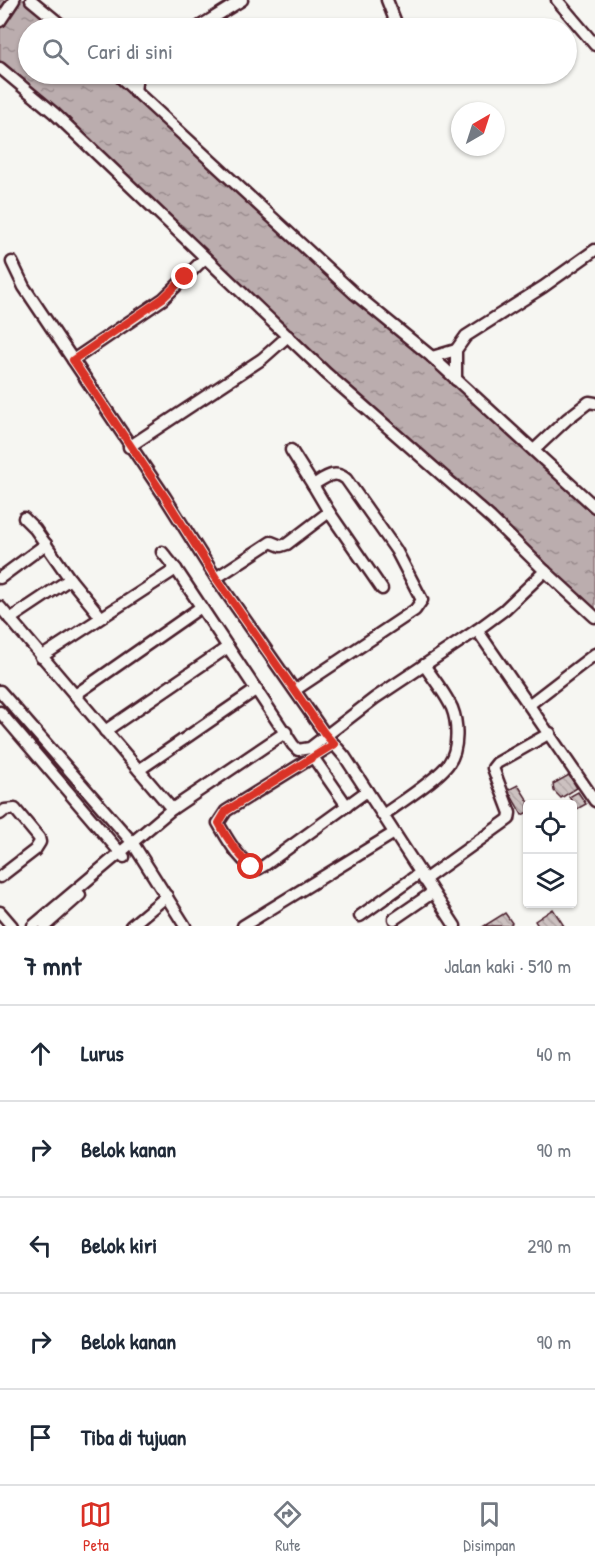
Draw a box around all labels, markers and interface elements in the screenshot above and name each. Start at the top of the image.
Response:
search box [18,18,577,84]
icon: search [39,35,72,68]
text: Cari di sini [87,36,173,66]
north arrow [451,102,505,156]
route end [171,263,197,289]
map controls [523,800,577,908]
button: locate [523,800,577,854]
route start [237,853,263,879]
button: layers [523,854,577,908]
text: 7 mnt [24,948,81,983]
text: Jalan kaki · 510 m [444,952,571,979]
icon: ahead [24,1037,57,1070]
text: Lurus [81,1038,124,1068]
text: 40 m [536,1040,571,1067]
icon: right [24,1133,57,1166]
text: Belok kanan [81,1134,176,1164]
text: 90 m [537,1136,571,1163]
icon: left [24,1229,57,1262]
text: Belok kiri [81,1230,157,1260]
text: 290 m [527,1232,571,1259]
icon: right [24,1325,57,1358]
text: Belok kanan [81,1326,176,1356]
text: 90 m [537,1328,571,1355]
icon: arrive [24,1421,57,1454]
text: Tiba di tujuan [81,1422,186,1452]
tab: Peta [79,1498,112,1556]
tab: Rute [271,1498,304,1556]
tab: Disimpan [463,1498,516,1556]

